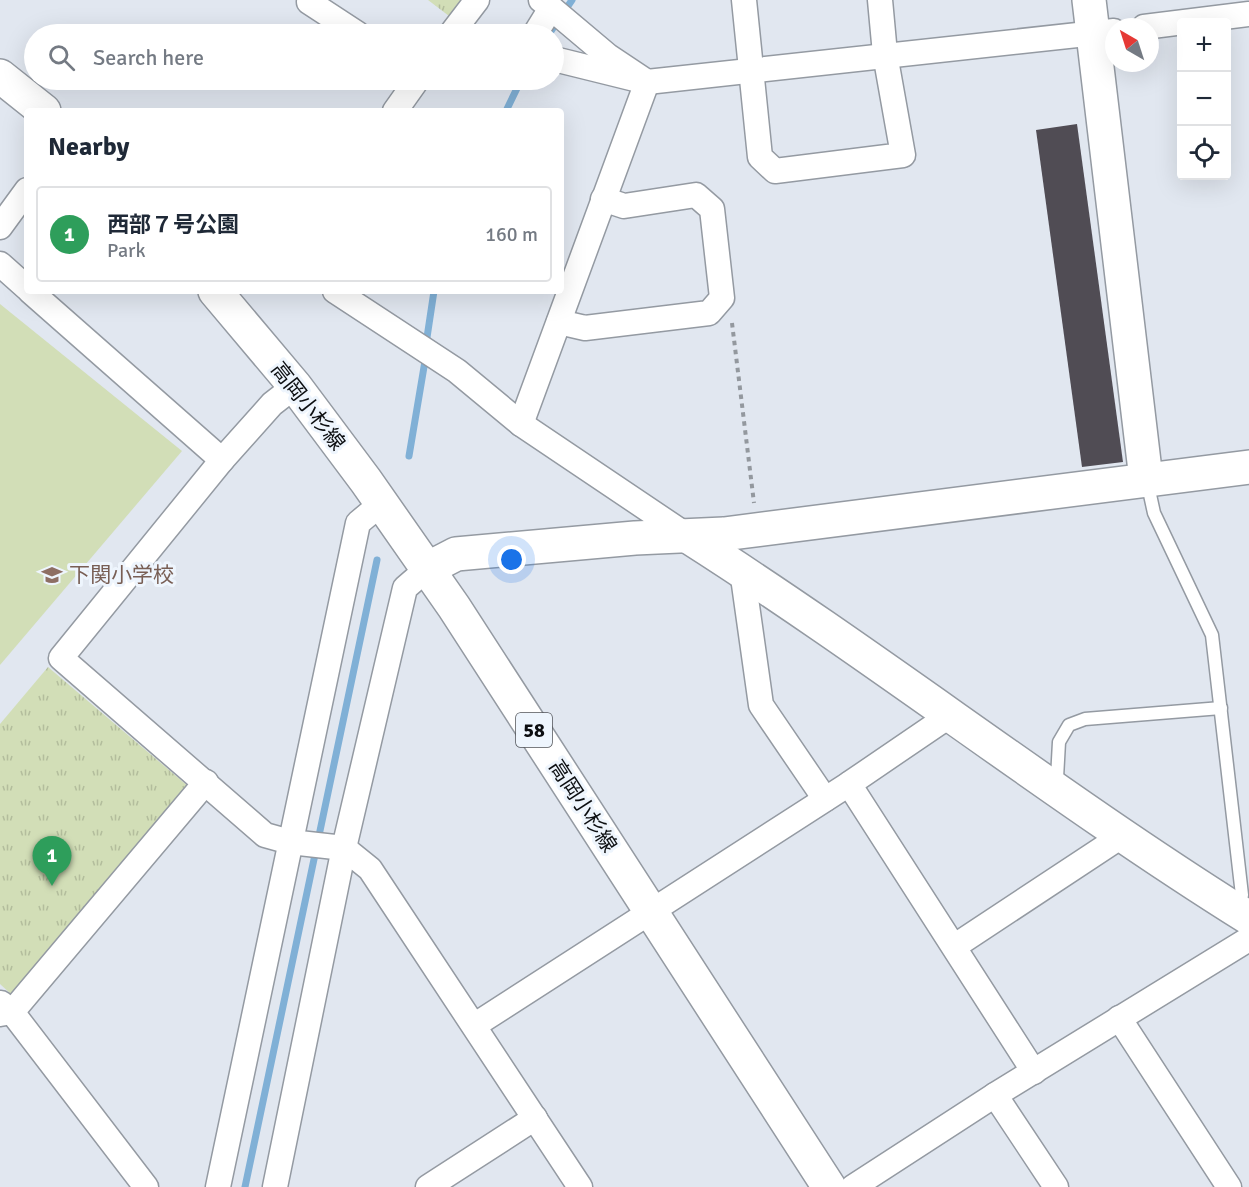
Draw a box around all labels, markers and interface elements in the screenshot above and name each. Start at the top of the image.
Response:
north arrow [1105,18,1159,72]
map controls [1177,18,1231,180]
button: + [1177,18,1231,72]
search box [24,24,564,90]
icon: search [45,41,78,74]
text: Search here [93,44,204,71]
button: − [1177,72,1231,126]
button: locate [1177,126,1231,180]
text: Nearby [48,131,129,163]
text: 西部７号公園 [107,211,239,238]
text: 1 [64,222,75,247]
text: 160 m [485,222,538,247]
text: Park [107,238,145,263]
street label: 高岡小杉線 [265,357,351,455]
your location [497,545,526,574]
place label: 下関小学校 [69,562,174,588]
school or university icon: 下関小学校 [40,563,64,587]
road number: 58 [516,713,552,747]
street label: 高岡小杉線 [544,755,622,857]
pin: 1 [32,836,72,886]

